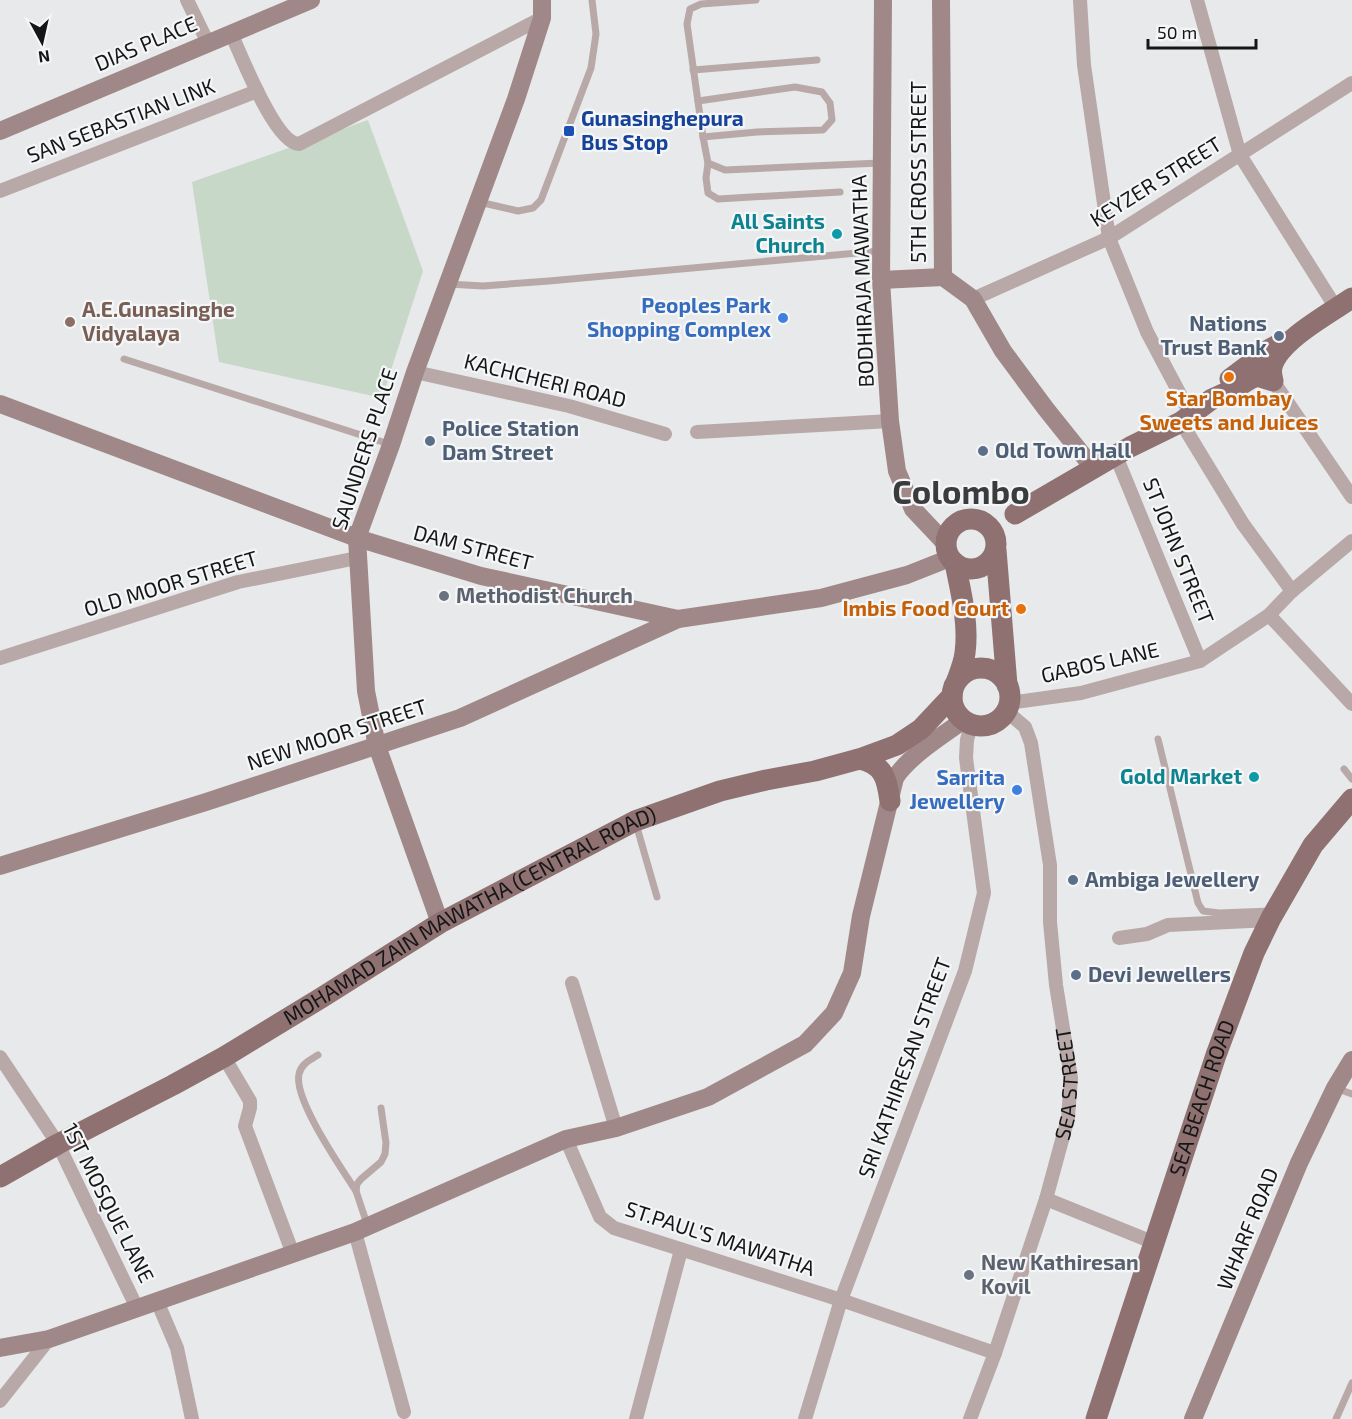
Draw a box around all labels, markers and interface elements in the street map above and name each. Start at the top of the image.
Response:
street label: DIAS PLACE [90,10,200,75]
north arrow [12,12,72,72]
scale bar [1148,12,1256,50]
text: 50 m [1157,21,1197,43]
text: N [37,47,51,68]
street label: SAN SEBASTIAN LINK [23,72,219,167]
street label: 5TH CROSS STREET [905,81,930,263]
place label: Gunasinghepura Bus Stop [581,105,744,154]
marker: Gunasinghepura Bus Stop [562,124,576,138]
street label: KEYZER STREET [1085,130,1225,231]
street label: BODHIRAJA MAWATHA [845,174,878,388]
place label: All Saints Church [731,208,825,257]
marker: All Saints Church [830,227,844,241]
place label: Peoples Park Shopping Complex [587,292,771,341]
place label: A.E.Gunasinghe Vidyalaya [82,296,235,346]
place label: Nations Trust Bank [1160,310,1267,359]
marker: Peoples Park Shopping Complex [776,311,790,325]
marker: A.E.Gunasinghe Vidyalaya [63,315,77,329]
marker: Nations Trust Bank [1272,329,1286,343]
street label: KACHCHERI ROAD [462,347,629,412]
street label: SAUNDERS PLACE [326,365,402,533]
marker: Star Bombay Sweets and Juices [1222,370,1236,384]
place label: Star Bombay Sweets and Juices [1140,385,1318,434]
place label: Police Station Dam Street [442,415,579,464]
marker: Police Station Dam Street [423,434,437,448]
place label: Old Town Hall [995,437,1131,462]
marker: Old Town Hall [976,444,990,458]
district label: Colombo [892,471,1030,511]
street label: ST JOHN STREET [1139,474,1220,627]
street label: DAM STREET [411,519,536,575]
street label: OLD MOOR STREET [81,544,260,621]
place label: Methodist Church [456,582,633,607]
marker: Methodist Church [437,589,451,603]
place label: Imbis Food Court [842,595,1009,620]
marker: Imbis Food Court [1014,602,1028,616]
street label: GABOS LANE [1038,636,1161,687]
street label: NEW MOOR STREET [243,693,430,774]
place label: Gold Market [1120,763,1242,788]
place label: Sarrita Jewellery [909,764,1005,814]
marker: Gold Market [1247,770,1261,784]
marker: Sarrita Jewellery [1010,783,1024,797]
street label: MOHAMAD ZAIN MAWATHA (CENTRAL ROAD) [278,801,659,1029]
place label: Ambiga Jewellery [1085,866,1259,892]
marker: Ambiga Jewellery [1066,873,1080,887]
street label: SRI KATHIRESAN STREET [852,954,955,1181]
place label: Devi Jewellers [1088,961,1231,986]
marker: Devi Jewellers [1069,968,1083,982]
street label: SEA BEACH ROAD [1163,1016,1239,1179]
street label: SEA STREET [1049,1026,1082,1143]
street label: 1ST MOSQUE LANE [57,1118,160,1287]
street label: WHARF ROAD [1211,1164,1282,1293]
street label: ST.PAUL'S MAWATHA [623,1195,818,1280]
place label: New Kathiresan Kovil [981,1249,1139,1298]
marker: New Kathiresan Kovil [962,1268,976,1282]

